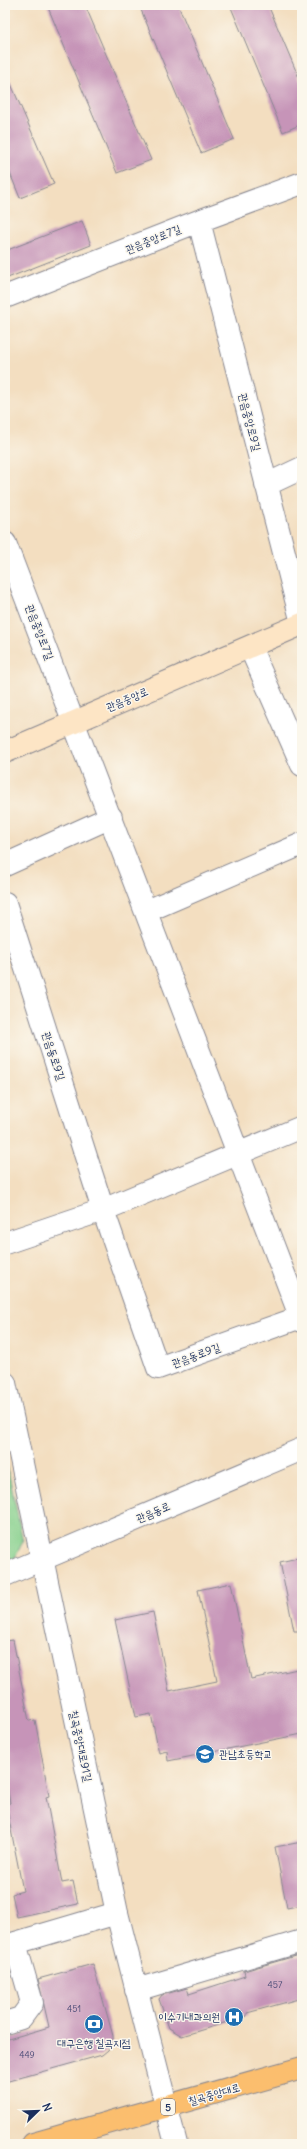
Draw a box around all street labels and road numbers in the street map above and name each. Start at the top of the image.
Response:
street label: 관음중앙로7길 [123,221,183,256]
street label: 관음중앙로9길 [236,391,264,453]
street label: 관음중앙로7길 [23,602,57,662]
street label: 관음중앙로 [104,684,150,714]
street label: 관음동로9길 [40,1030,69,1082]
street label: 관음동로9길 [170,1340,222,1370]
street label: 관음동로 [134,1499,172,1525]
street label: 칠곡중앙대로91길 [67,1709,95,1783]
street label: 칠곡중앙대로 [187,2080,242,2108]
road number: 5 [161,2099,175,2115]

